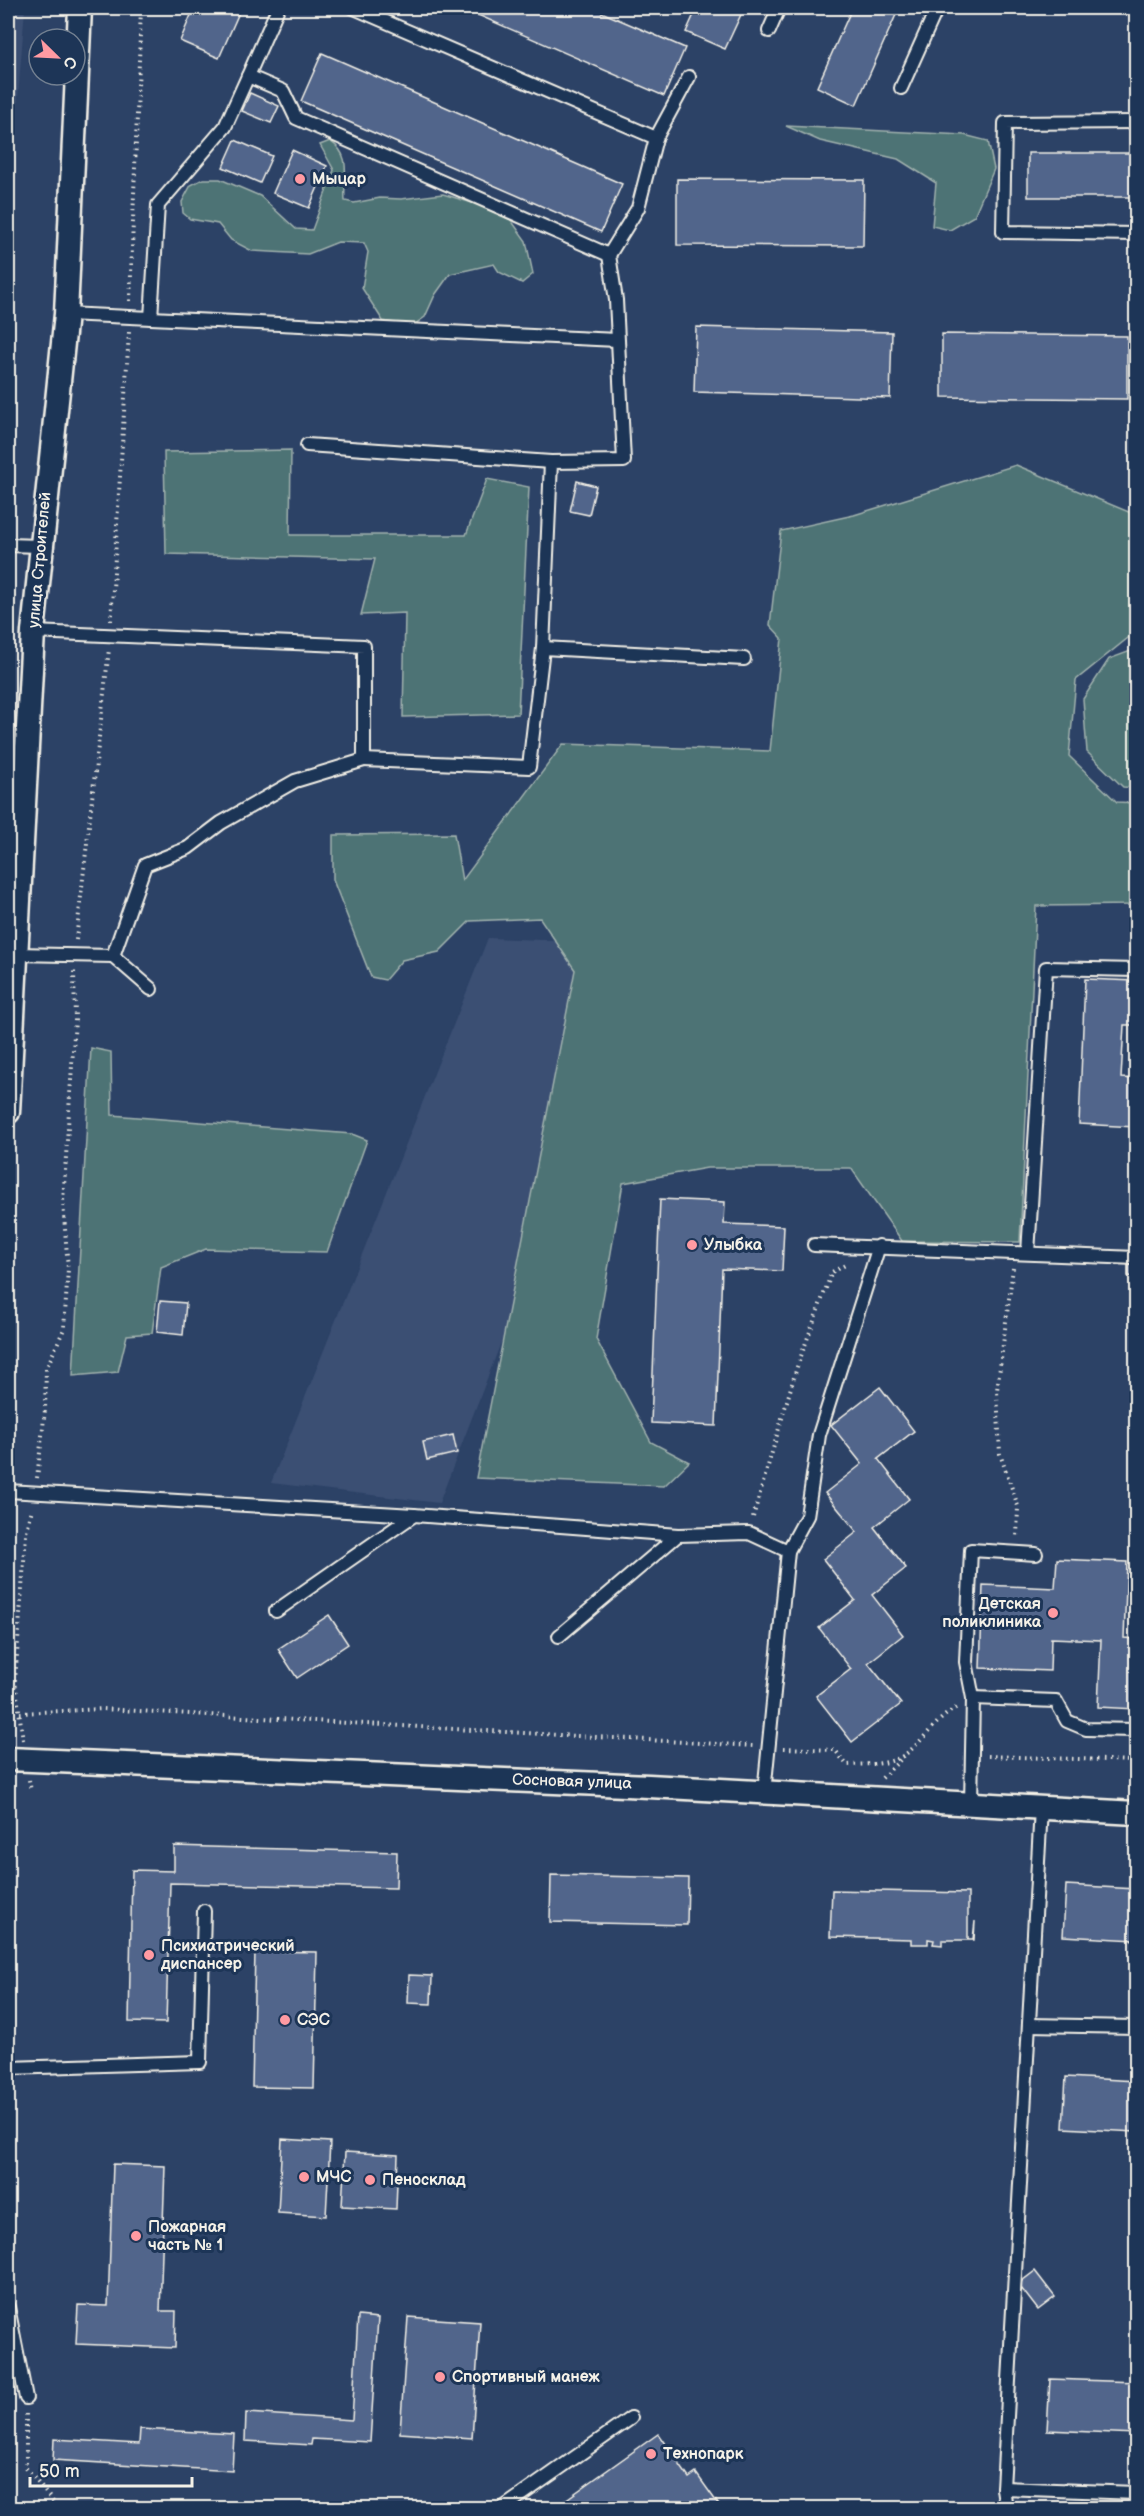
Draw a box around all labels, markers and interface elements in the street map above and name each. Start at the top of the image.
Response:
north arrow [27,27,87,87]
text: С [58,54,80,71]
place label: Мыцар [312,170,366,189]
marker: Мыцар [293,172,307,186]
street label: улица Строителей [25,491,55,629]
place label: Улыбка [704,1236,763,1255]
marker: Улыбка [685,1238,699,1252]
place label: Детская поликлиника [942,1595,1042,1632]
marker: Детская поликлиника [1046,1606,1060,1620]
street label: Сосновая улица [512,1770,633,1794]
place label: Психиатрический диспансер [160,1937,295,1974]
marker: Психиатрический диспансер [142,1948,156,1962]
place label: СЭС [297,2011,330,2030]
marker: СЭС [278,2013,292,2027]
place label: МЧС [316,2168,351,2187]
marker: МЧС [297,2170,311,2184]
place label: Пеносклад [382,2171,466,2190]
marker: Пеносклад [363,2173,377,2187]
place label: Пожарная часть № 1 [148,2218,226,2255]
marker: Пожарная часть № 1 [129,2229,143,2243]
place label: Спортивный манеж [452,2368,601,2387]
marker: Спортивный манеж [433,2370,447,2384]
place label: Технопарк [663,2445,744,2464]
marker: Технопарк [644,2447,658,2461]
scale bar [30,2450,192,2488]
text: 50 m [39,2461,80,2482]

